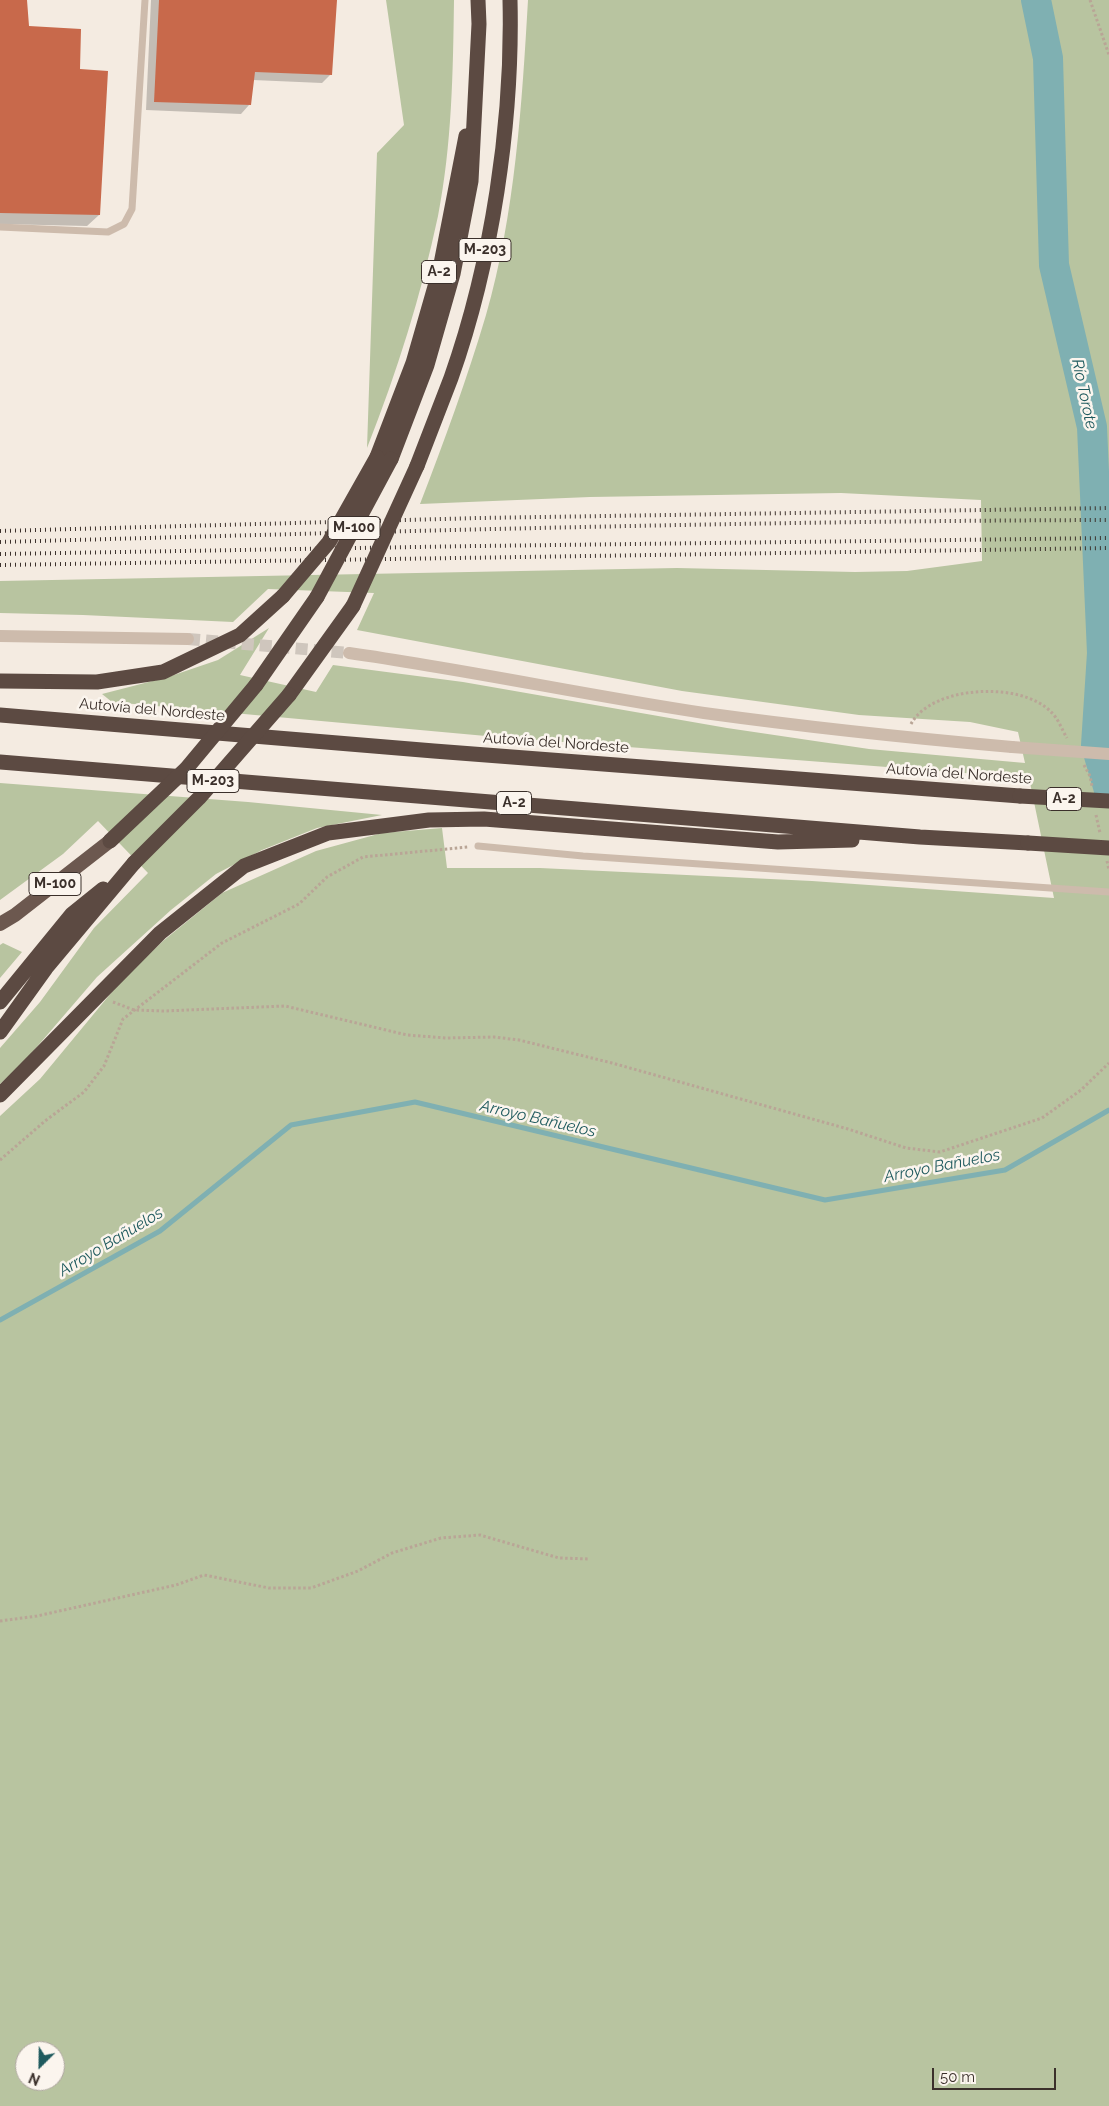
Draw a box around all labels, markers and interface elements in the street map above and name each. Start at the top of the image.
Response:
road number: M-203 [459,238,511,262]
road number: A-2 [422,260,456,284]
water label: Río Torote [1067,357,1101,431]
road number: M-100 [328,516,380,540]
street label: Autovía del Nordeste [78,695,226,725]
street label: Autovía del Nordeste [482,729,630,757]
street label: Autovía del Nordeste [885,760,1033,788]
road number: M-203 [187,769,239,792]
road number: A-2 [1046,788,1082,811]
road number: A-2 [496,791,532,814]
road number: M-100 [29,872,81,896]
water label: Arroyo Bañuelos [478,1096,598,1142]
water label: Arroyo Bañuelos [882,1145,1002,1187]
water label: Arroyo Bañuelos [55,1203,167,1281]
north arrow [15,2041,65,2091]
scale bar [934,2058,1058,2090]
text: 50 m [940,2068,975,2086]
text: N [26,2069,43,2088]

